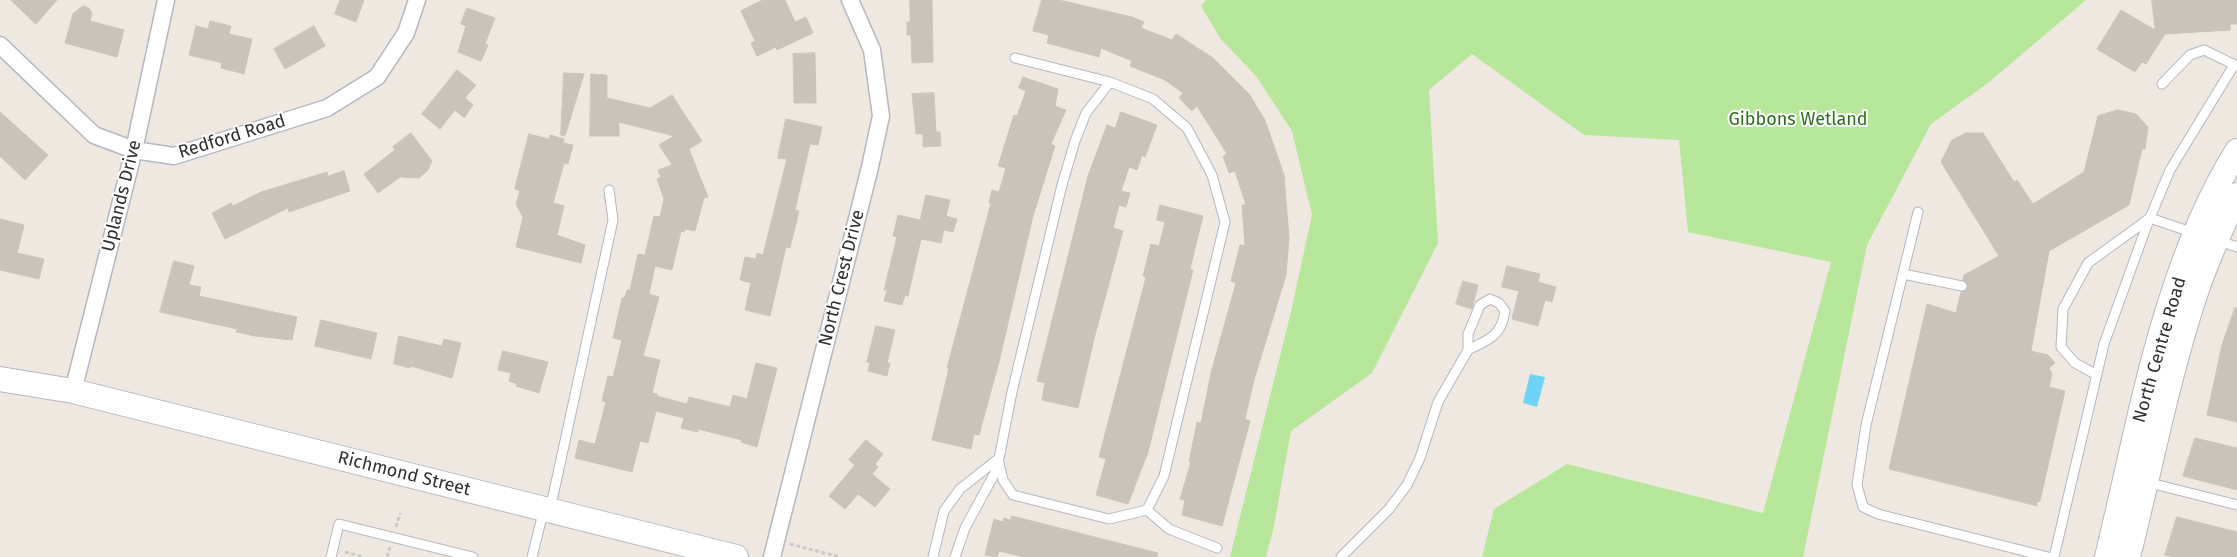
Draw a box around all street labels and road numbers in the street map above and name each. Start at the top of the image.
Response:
street label: Redford Road [176,110,288,164]
street label: Uplands Drive [98,138,146,254]
street label: North Crest Drive [815,208,869,348]
street label: North Centre Road [2129,275,2191,425]
street label: Richmond Street [335,447,473,501]

